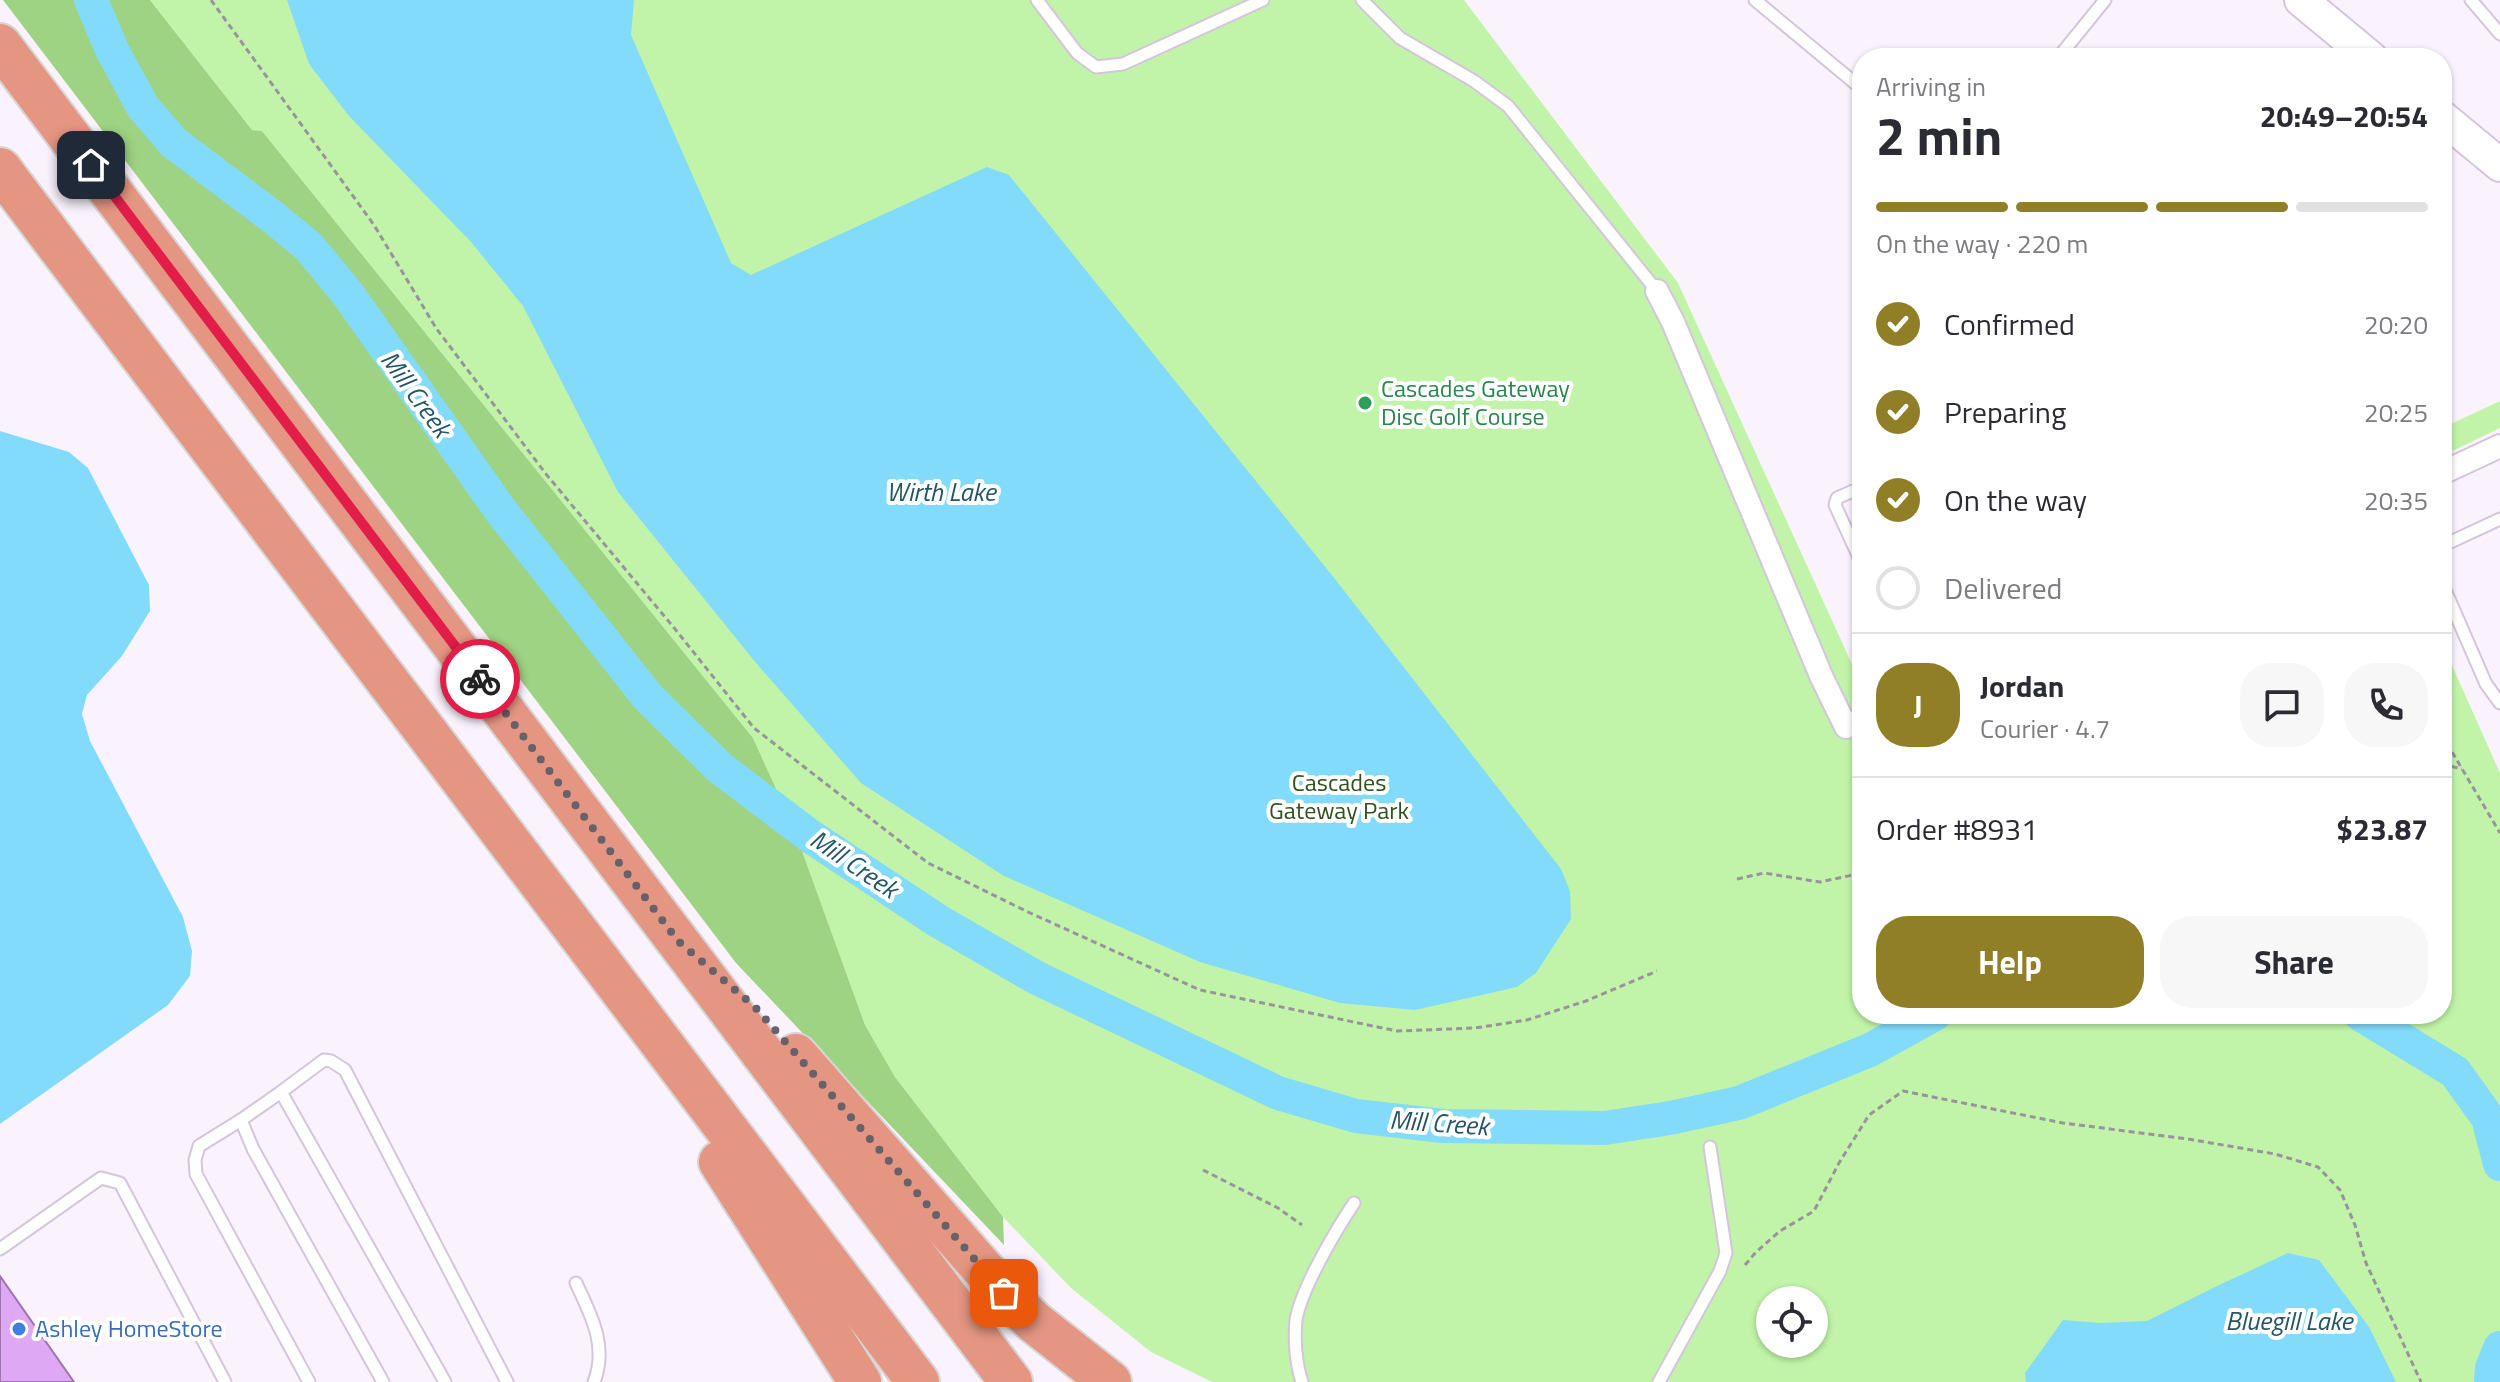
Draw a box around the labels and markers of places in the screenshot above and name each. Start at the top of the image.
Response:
pin [57,131,125,199]
place label: Cascades Gateway Disc Golf Course [1381,370,1570,434]
marker: Cascades Gateway Disc Golf Course [1356,394,1374,412]
pin [970,1259,1038,1327]
place label: Ashley HomeStore [35,1310,223,1346]
marker: Ashley HomeStore [10,1320,28,1338]

